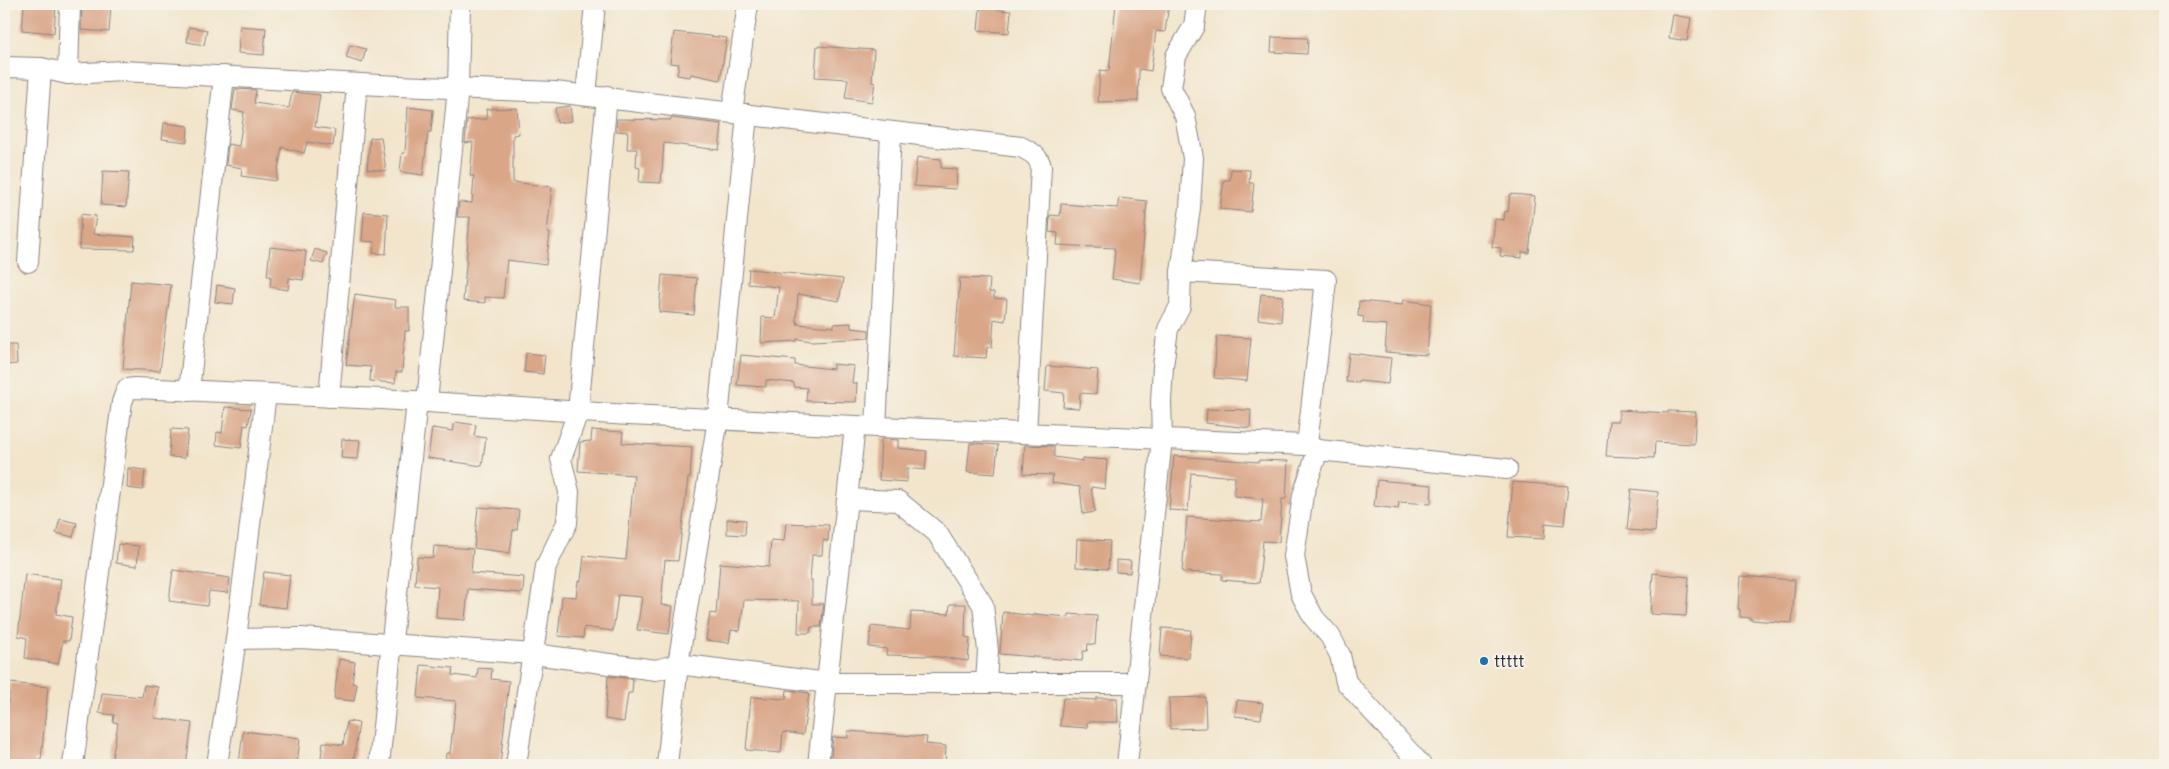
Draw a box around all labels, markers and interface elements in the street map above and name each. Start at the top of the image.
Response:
place label: ttttt [1494,649,1524,672]
marker: ttttt [1478,655,1490,667]

